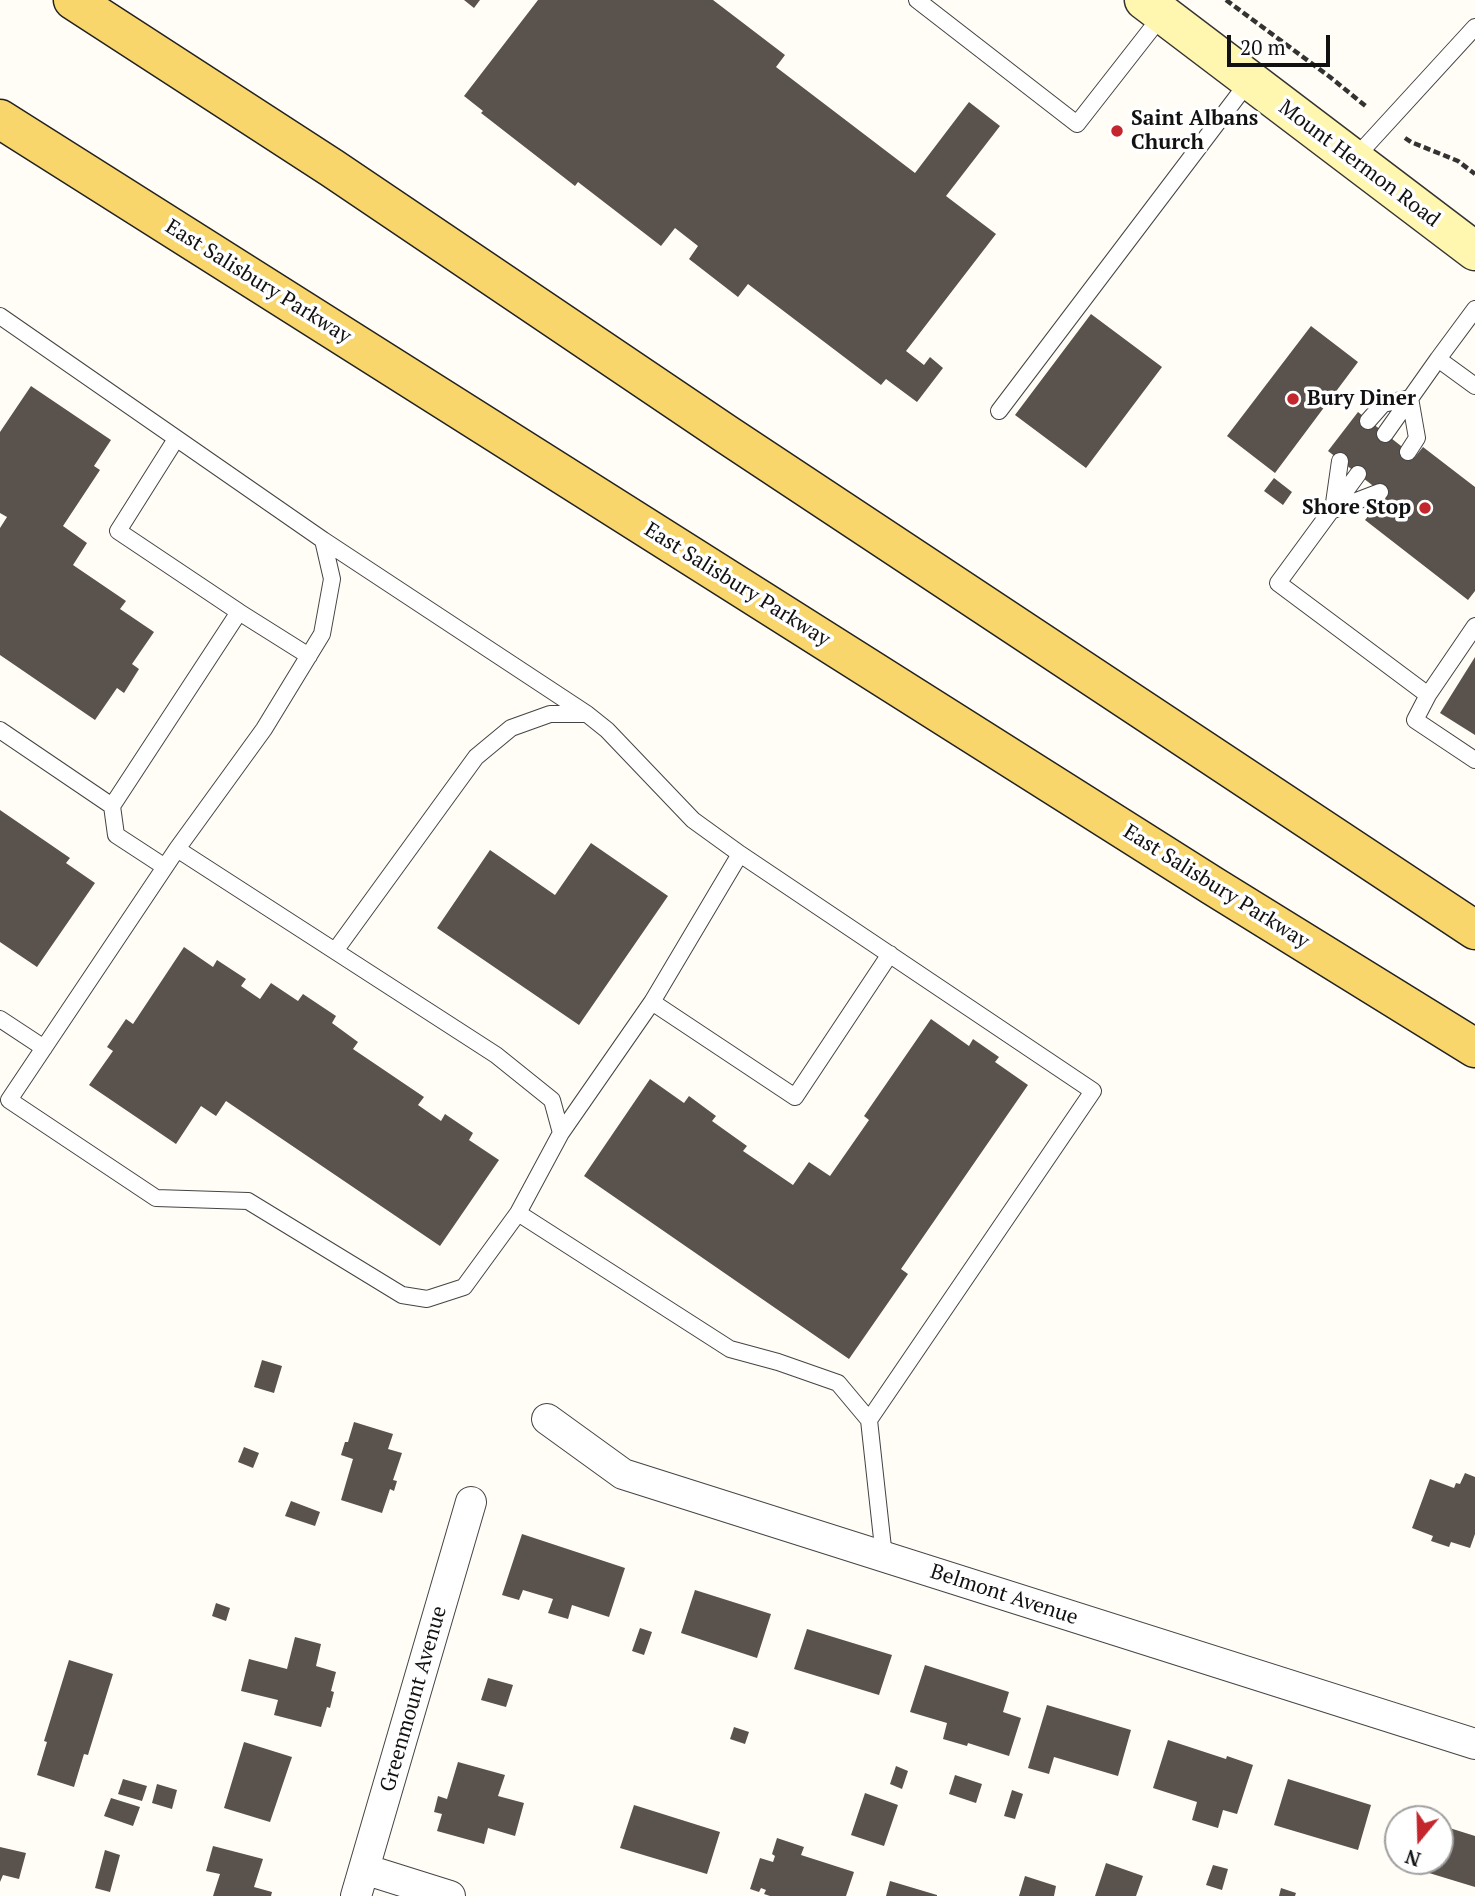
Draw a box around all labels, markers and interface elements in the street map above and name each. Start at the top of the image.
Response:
scale bar [1230,21,1333,65]
text: 20 m [1240,33,1286,61]
street label: Mount Hermon Road [1273,95,1445,233]
place label: Saint Albans Church [1131,106,1258,156]
marker: Saint Albans Church [1109,123,1125,139]
street label: East Salisbury Parkway [160,214,356,350]
place label: Bury Diner [1307,386,1416,412]
marker: Bury Diner [1285,391,1301,407]
place label: Shore Stop [1302,495,1411,521]
marker: Shore Stop [1417,500,1433,516]
street label: East Salisbury Parkway [639,517,835,653]
street label: East Salisbury Parkway [1118,819,1314,955]
street label: Belmont Avenue [927,1559,1081,1631]
street label: Greenmount Avenue [375,1603,453,1795]
north arrow [1384,1805,1454,1875]
text: N [1402,1844,1424,1873]

